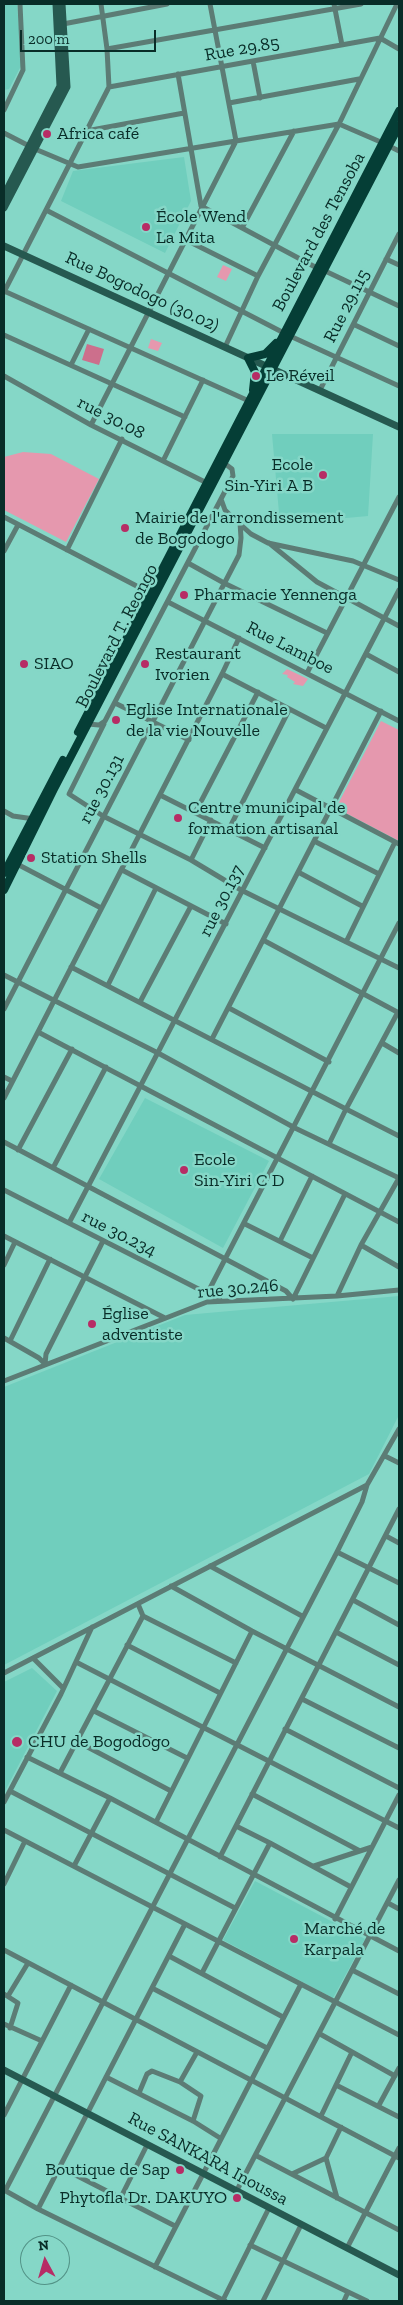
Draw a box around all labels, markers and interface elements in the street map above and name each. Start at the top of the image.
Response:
scale bar [22,20,159,52]
text: 200 m [28,30,69,48]
street label: Rue 29.85 [203,32,281,66]
place label: Africa café [57,123,139,145]
marker: Africa café [41,128,53,140]
street label: Boulevard des Tensoba [268,149,370,315]
place label: École Wend La Mita [156,206,246,248]
marker: École Wend La Mita [140,221,152,233]
street label: Rue Bogodogo (30.02) [62,247,222,337]
street label: Rue 29.115 [319,266,375,346]
place label: Le Réveil [266,365,335,387]
marker: Le Réveil [250,370,262,382]
street label: rue 30.08 [74,392,148,444]
place label: Ecole Sin-Yiri A B [224,454,313,496]
marker: Ecole Sin-Yiri A B [317,469,329,481]
place label: Mairie de l'arrondissement de Bogodogo [135,507,344,550]
marker: Mairie de l'arrondissement de Bogodogo [119,522,131,534]
street label: Boulevard T. Reongo [71,560,163,712]
place label: Pharmacie Yennenga [194,584,357,606]
marker: Pharmacie Yennenga [178,589,190,601]
street label: Rue Lamboe [243,617,337,679]
place label: Restaurant Ivorien [155,643,241,686]
place label: SIAO [34,653,74,675]
marker: SIAO [18,658,30,670]
marker: Restaurant Ivorien [139,658,151,670]
place label: Eglise Internationale de la vie Nouvelle [126,699,288,742]
marker: Eglise Internationale de la vie Nouvelle [110,714,122,726]
street label: rue 30.131 [75,751,129,827]
place label: Centre municipal de formation artisanal [188,797,345,840]
marker: Centre municipal de formation artisanal [172,812,184,824]
place label: Station Shells [41,847,147,869]
marker: Station Shells [25,852,37,864]
street label: rue 30.137 [195,862,249,940]
place label: Ecole Sin-Yiri C D [194,1149,284,1192]
marker: Ecole Sin-Yiri C D [178,1164,190,1176]
street label: rue 30.234 [78,1206,160,1262]
street label: rue 30.246 [196,1275,280,1303]
place label: Église adventiste [102,1303,183,1346]
marker: Église adventiste [86,1318,98,1330]
place label: CHU de Bogodogo [28,1731,170,1753]
marker: CHU de Bogodogo [10,1735,24,1749]
place label: Marché de Karpala [304,1918,385,1960]
marker: Marché de Karpala [288,1933,300,1945]
street label: Rue SANKARA Inoussa [124,2108,292,2210]
place label: Boutique de Sap [45,2159,170,2181]
marker: Boutique de Sap [174,2164,186,2176]
place label: Phytofla Dr. DAKUYO [60,2187,227,2209]
marker: Phytofla Dr. DAKUYO [231,2192,243,2204]
north arrow [20,2235,70,2285]
text: N [37,2237,50,2255]

